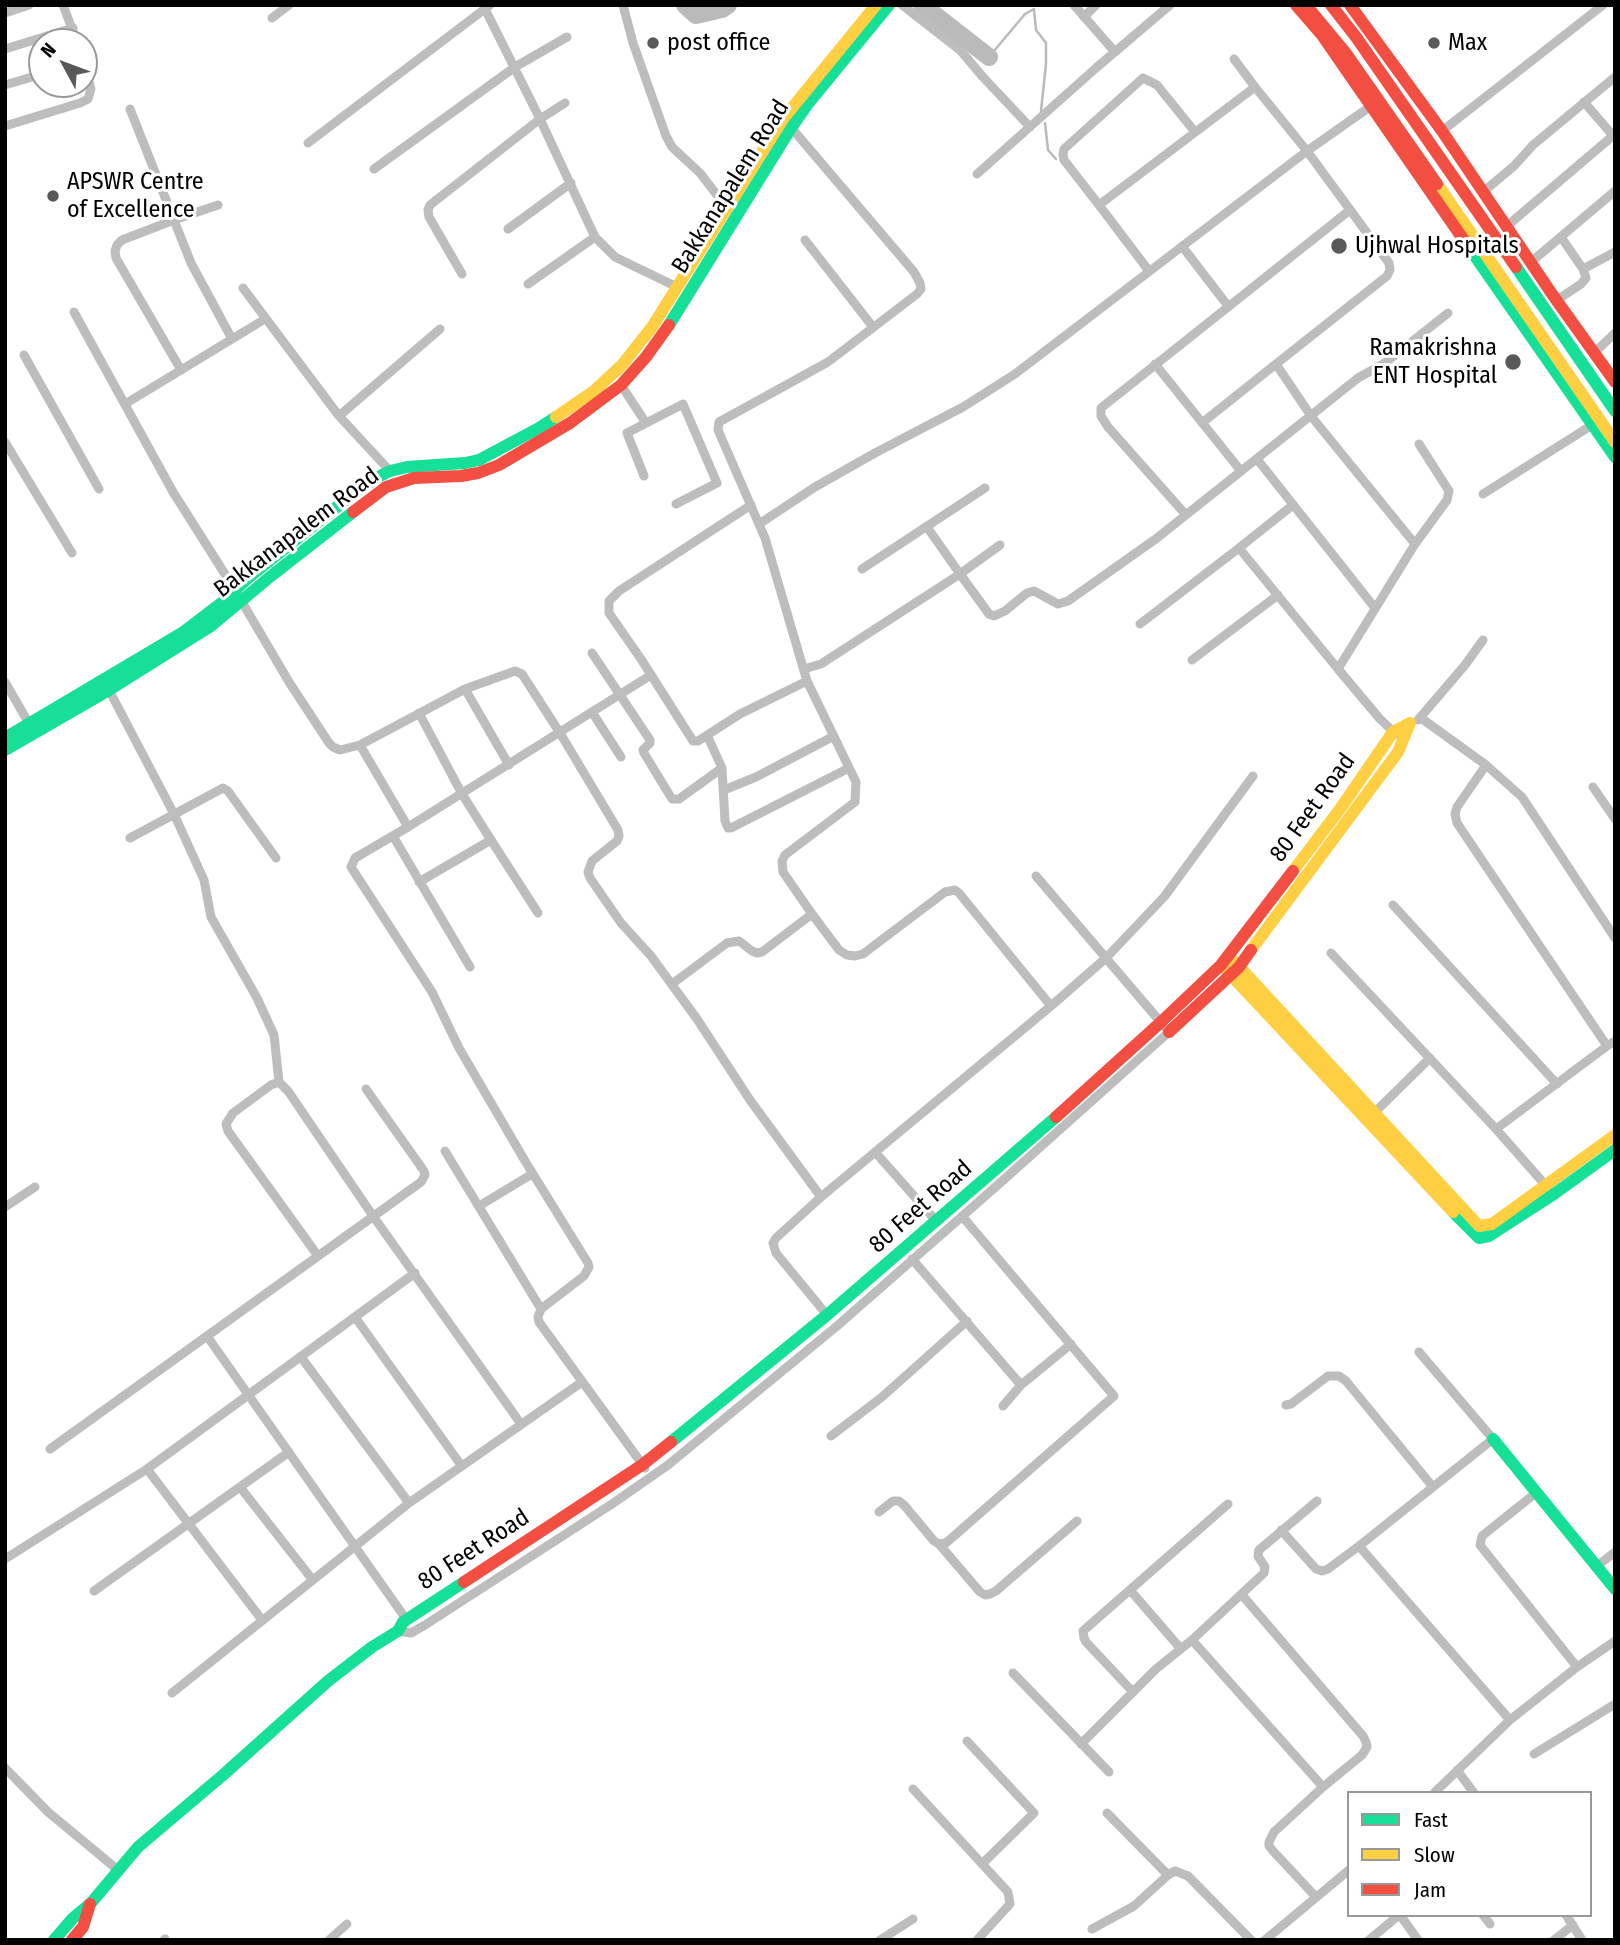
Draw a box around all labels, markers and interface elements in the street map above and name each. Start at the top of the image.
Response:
north arrow [28,28,98,98]
place label: post office [667,29,770,57]
place label: Max [1448,29,1487,57]
marker: post office [645,35,661,51]
marker: Max [1426,35,1442,51]
text: N [36,38,61,62]
street label: Bakkanapalem Road [666,95,796,279]
place label: APSWR Centre of Excellence [67,168,204,224]
marker: APSWR Centre of Excellence [45,188,61,204]
place label: Ujhwal Hospitals [1355,232,1519,260]
marker: Ujhwal Hospitals [1329,236,1349,256]
place label: Ramakrishna ENT Hospital [1369,334,1497,390]
marker: Ramakrishna ENT Hospital [1503,352,1523,372]
street label: Bakkanapalem Road [209,462,385,604]
street label: 80 Feet Road [1264,748,1362,868]
street label: 80 Feet Road [864,1155,978,1259]
street label: 80 Feet Road [413,1503,535,1597]
legend [1347,1791,1592,1917]
text: Fast [1414,1807,1448,1833]
text: Slow [1414,1842,1455,1868]
text: Jam [1414,1877,1446,1903]

